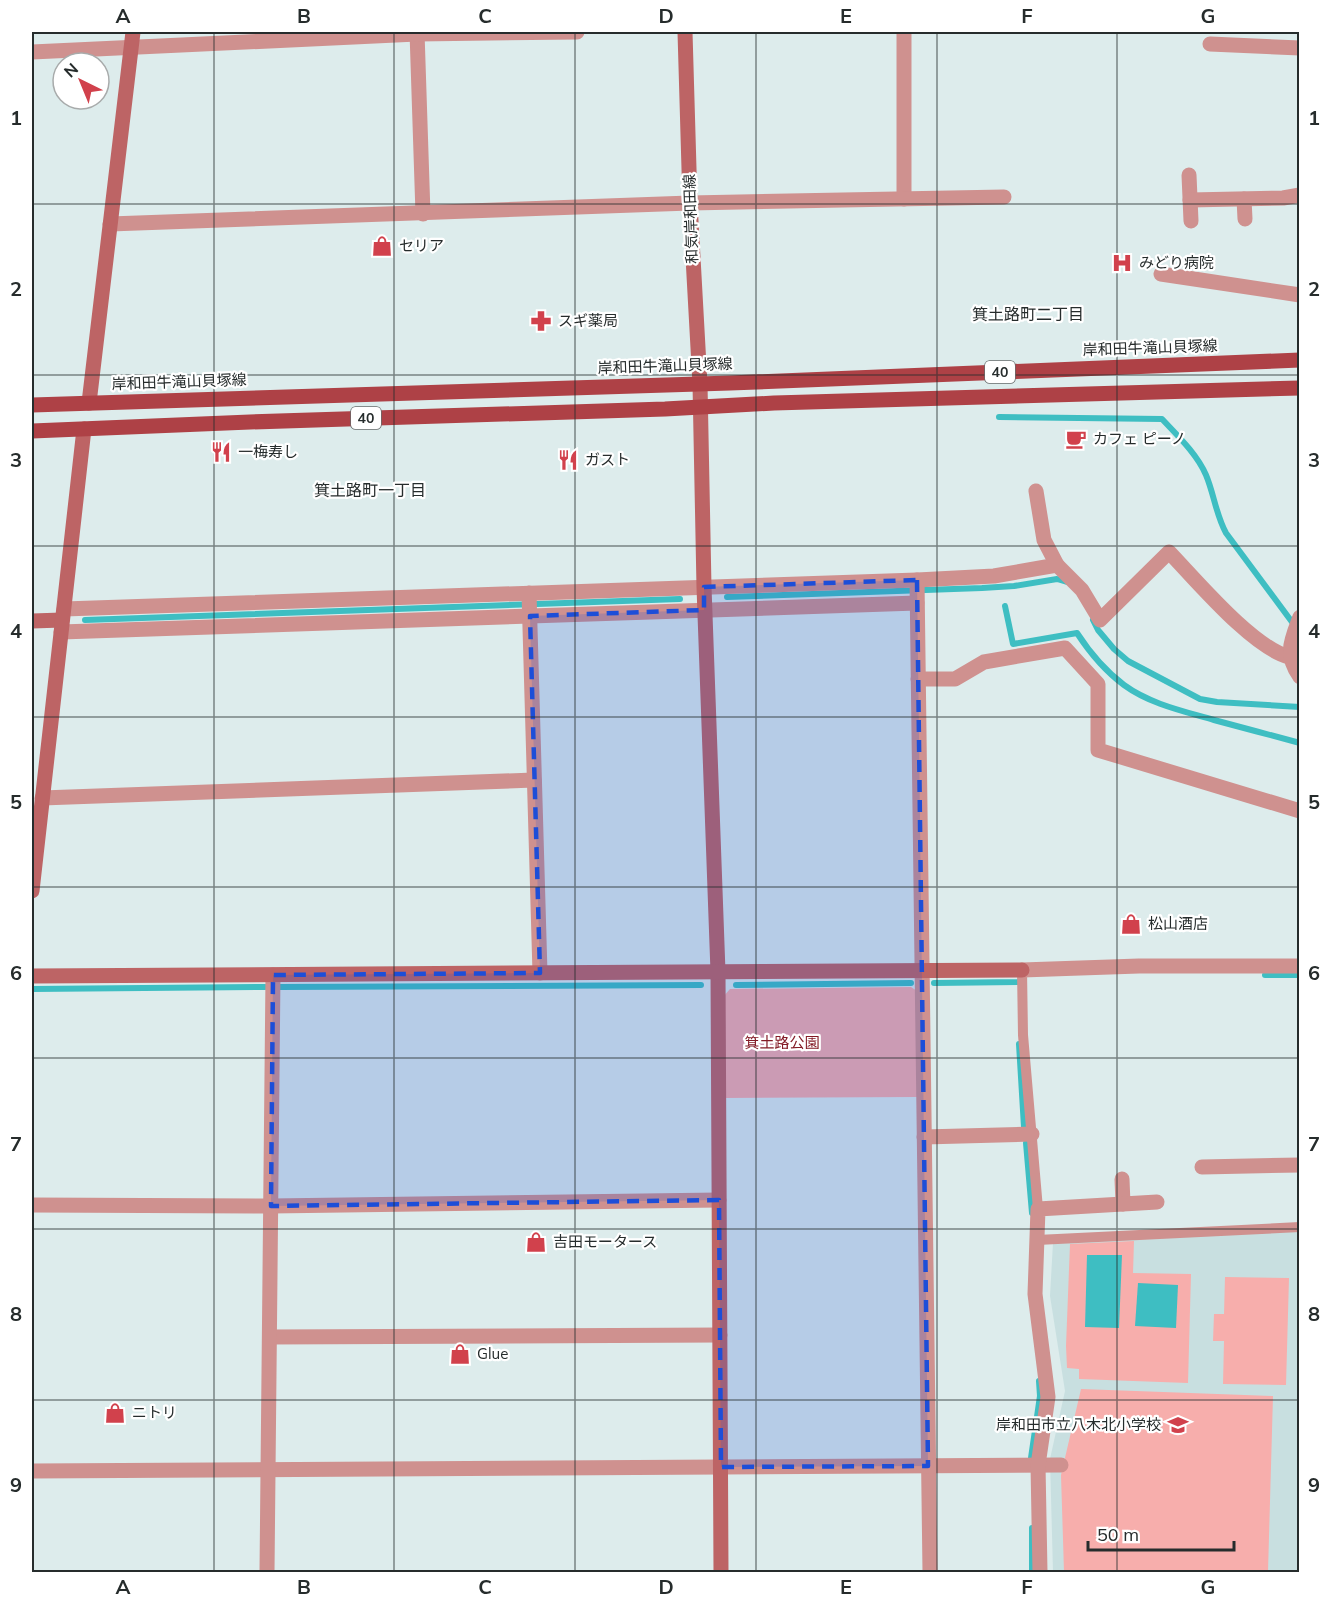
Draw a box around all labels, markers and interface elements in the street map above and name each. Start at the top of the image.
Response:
text: A [116,3,131,28]
text: B [297,3,311,28]
text: C [478,3,492,28]
text: D [658,3,674,28]
text: E [840,3,852,28]
text: F [1021,3,1033,28]
text: G [1201,3,1215,28]
north arrow [51,51,111,111]
text: N [60,59,82,81]
text: 1 [10,105,22,130]
text: 1 [1308,105,1320,130]
street label: 和気岸和田線 [679,174,702,264]
shop icon: セリア [370,234,394,258]
place label: セリア [399,236,444,255]
hospital icon: みどり病院 [1110,251,1134,275]
place label: みどり病院 [1139,253,1214,272]
text: 2 [10,276,22,301]
text: 2 [1308,276,1320,301]
district label: 箕土路町二丁目 [972,304,1084,324]
pharmacy icon: スギ薬局 [529,309,553,333]
place label: スギ薬局 [558,311,618,330]
street label: 岸和田牛滝山貝塚線 [1082,336,1218,359]
street label: 岸和田牛滝山貝塚線 [597,354,733,377]
road number: 40 [985,361,1015,383]
street label: 岸和田牛滝山貝塚線 [111,370,247,393]
road number: 40 [351,407,381,429]
cafe icon: カフェ ピーノ [1064,427,1088,451]
place label: カフェ ピーノ [1093,429,1186,448]
restaurant icon: 一梅寿し [209,440,233,464]
place label: 一梅寿し [238,442,298,461]
text: 3 [10,447,22,472]
text: 3 [1308,447,1320,472]
restaurant icon: ガスト [556,448,580,472]
place label: ガスト [585,450,630,469]
district label: 箕土路町一丁目 [314,480,426,500]
text: 4 [10,618,22,643]
text: 4 [1308,618,1320,643]
text: 5 [10,789,22,814]
text: 5 [1308,789,1320,814]
shop icon: 松山酒店 [1119,912,1143,936]
place label: 松山酒店 [1148,914,1208,933]
text: 6 [10,960,22,985]
text: 6 [1308,960,1320,985]
park label: 箕土路公園 [744,1033,820,1052]
text: 7 [10,1131,22,1156]
text: 7 [1308,1131,1320,1156]
shop icon: 吉田モータース [524,1230,548,1254]
place label: 吉田モータース [553,1232,657,1251]
text: 8 [10,1301,22,1326]
text: 8 [1308,1301,1320,1326]
shop icon: Glue [448,1342,472,1366]
place label: Glue [477,1344,508,1363]
shop icon: ニトリ [103,1401,127,1425]
place label: ニトリ [132,1403,177,1422]
school or university icon: 岸和田市立八木北小学校 [1166,1413,1190,1437]
place label: 岸和田市立八木北小学校 [996,1415,1161,1434]
text: 9 [10,1472,22,1497]
text: 9 [1308,1472,1320,1497]
scale bar [1088,1514,1234,1552]
text: 50 m [1097,1523,1139,1546]
text: A [116,1574,131,1599]
text: B [297,1574,311,1599]
text: C [478,1574,492,1599]
text: D [658,1574,674,1599]
text: E [840,1574,852,1599]
text: F [1021,1574,1033,1599]
text: G [1201,1574,1215,1599]

